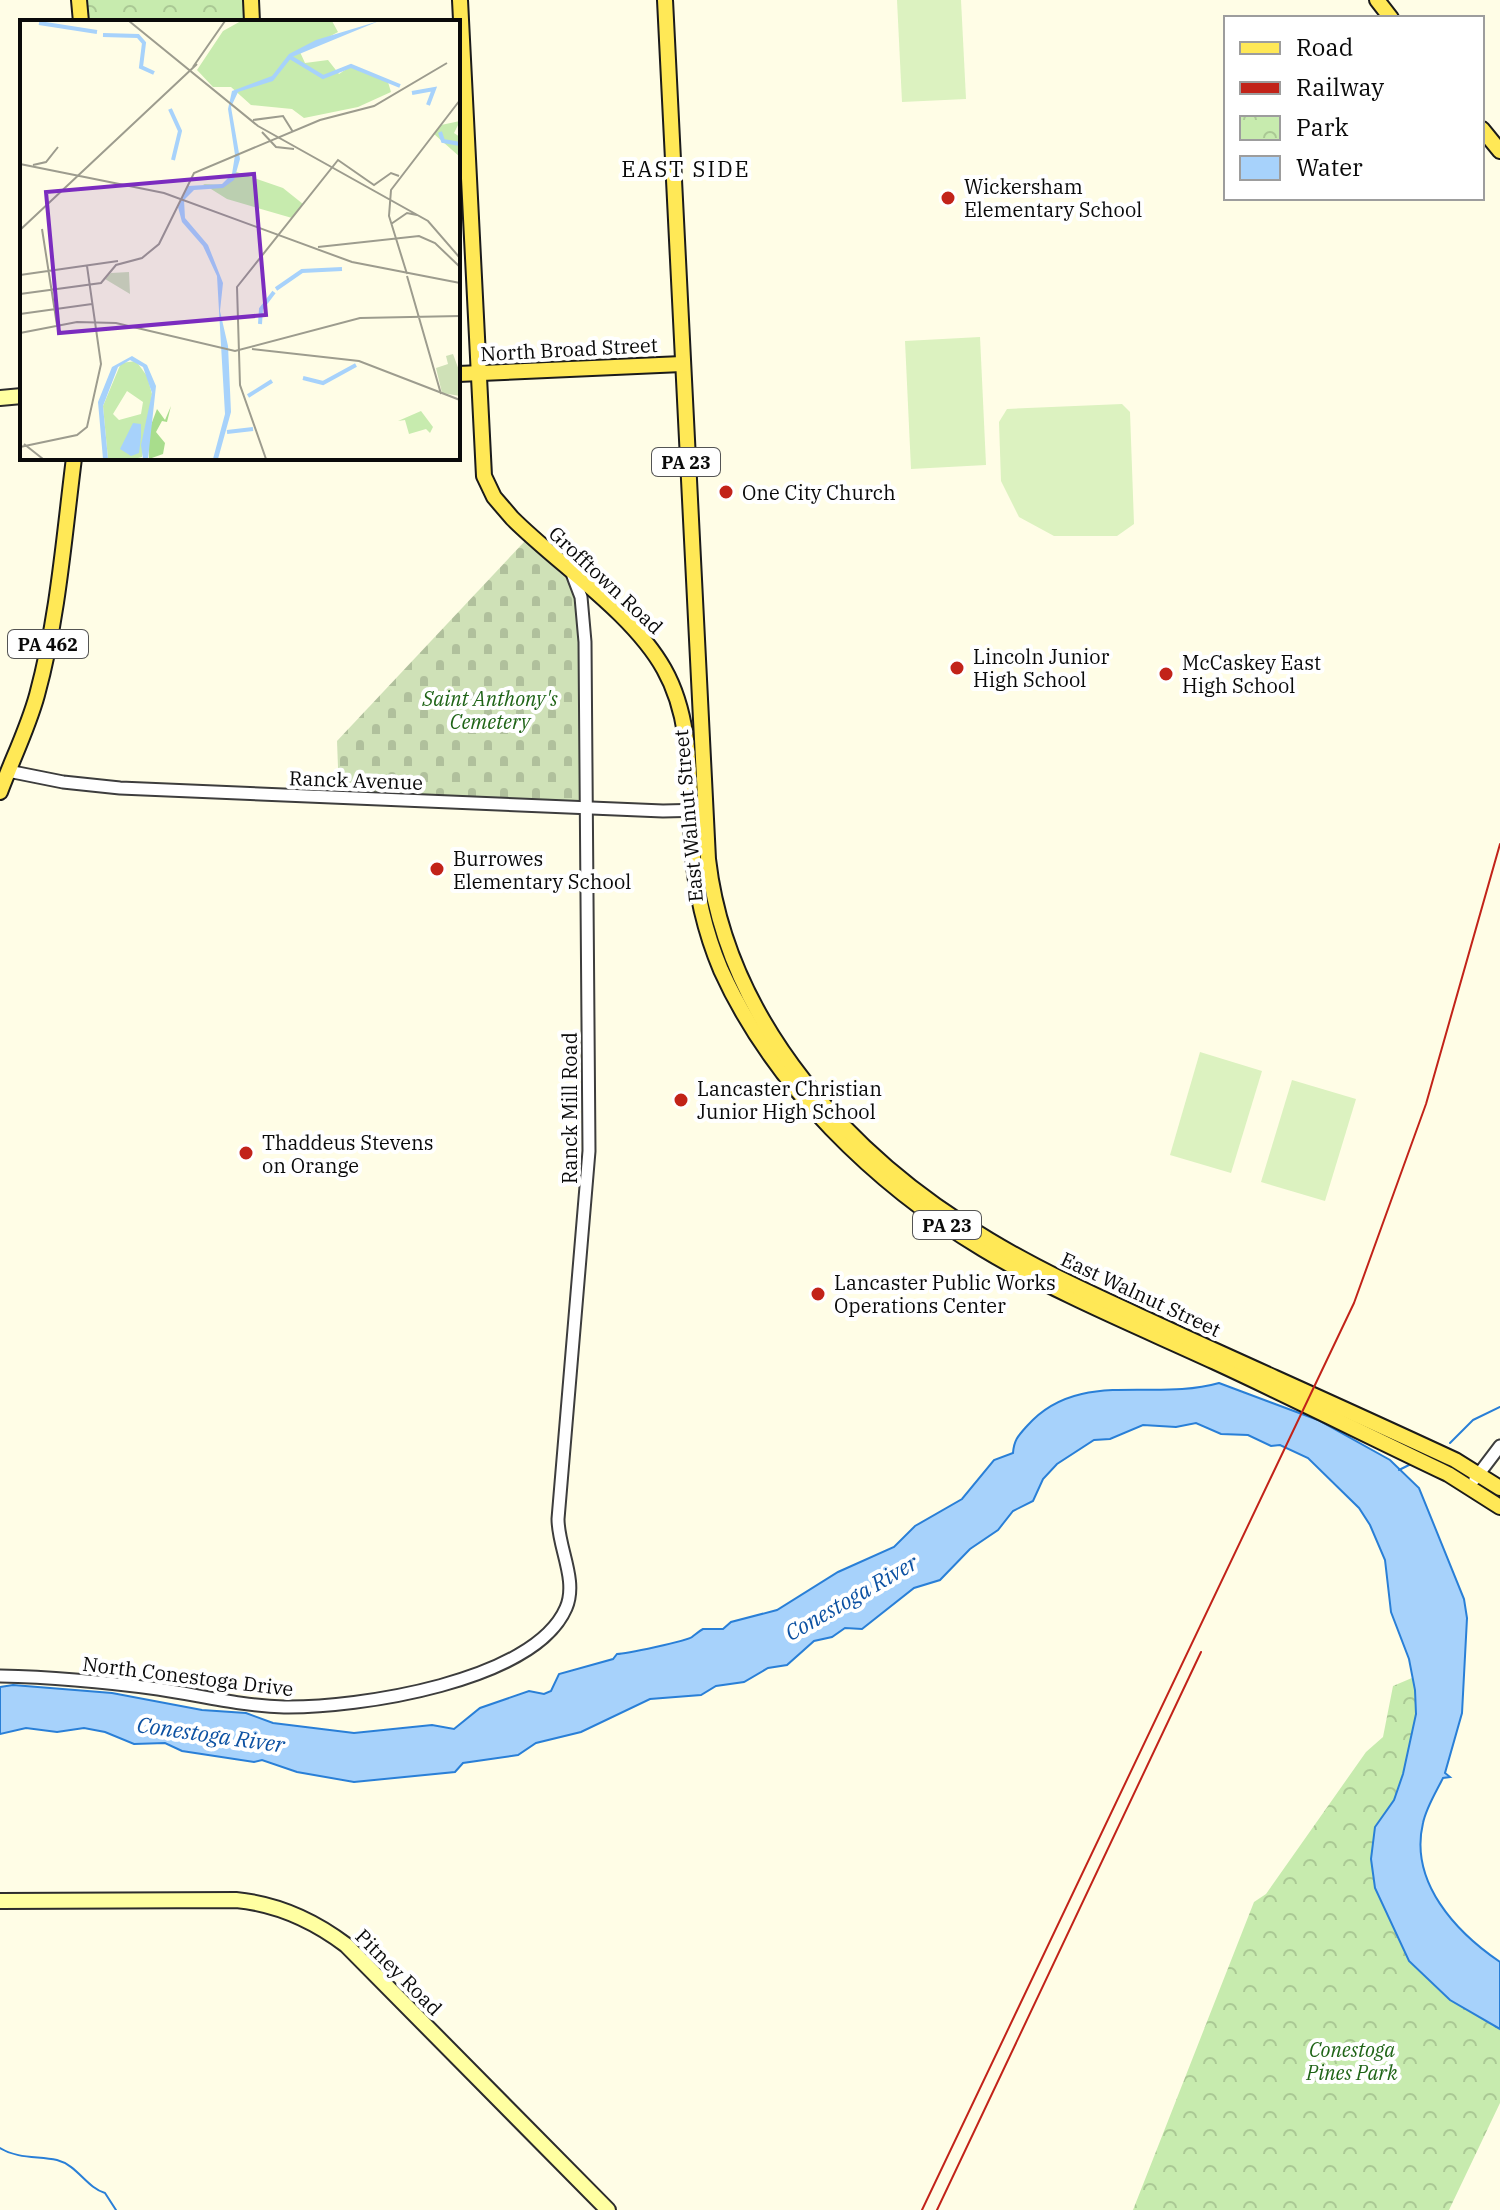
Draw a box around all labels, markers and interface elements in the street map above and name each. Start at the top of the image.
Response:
legend [1224,16,1484,200]
inset map [20,20,460,460]
text: Road [1296,31,1353,63]
text: Railway [1296,71,1384,103]
text: Park [1296,111,1348,143]
text: Water [1296,151,1363,183]
district label: EAST SIDE [621,154,751,183]
place label: Wickersham Elementary School [964,173,1142,223]
marker: Wickersham Elementary School [939,189,957,207]
street label: North Broad Street [480,331,658,367]
road number: PA 23 [652,448,720,476]
place label: One City Church [742,479,896,506]
marker: One City Church [717,483,735,501]
street label: Grofftown Road [543,520,669,640]
road number: PA 462 [8,630,88,658]
place label: Lincoln Junior High School [973,643,1110,693]
place label: McCaskey East High School [1182,649,1321,699]
marker: Lincoln Junior High School [948,659,966,677]
marker: McCaskey East High School [1157,665,1175,683]
park label: Saint Anthony's Cemetery [421,685,558,735]
street label: East Walnut Street [667,729,709,903]
street label: Ranck Avenue [289,764,423,796]
place label: Burrowes Elementary School [453,845,631,895]
marker: Burrowes Elementary School [428,860,446,878]
street label: Ranck Mill Road [556,1032,583,1184]
place label: Lancaster Christian Junior High School [697,1075,882,1125]
marker: Lancaster Christian Junior High School [672,1091,690,1109]
place label: Thaddeus Stevens on Orange [262,1129,434,1179]
marker: Thaddeus Stevens on Orange [237,1144,255,1162]
road number: PA 23 [913,1211,981,1239]
street label: East Walnut Street [1057,1245,1225,1343]
place label: Lancaster Public Works Operations Center [834,1269,1056,1319]
marker: Lancaster Public Works Operations Center [809,1285,827,1303]
water label: Conestoga River [779,1547,924,1647]
street label: North Conestoga Drive [81,1650,295,1702]
water label: Conestoga River [135,1709,288,1759]
street label: Pitney Road [350,1923,448,2021]
park label: Conestoga Pines Park [1305,2036,1398,2086]

